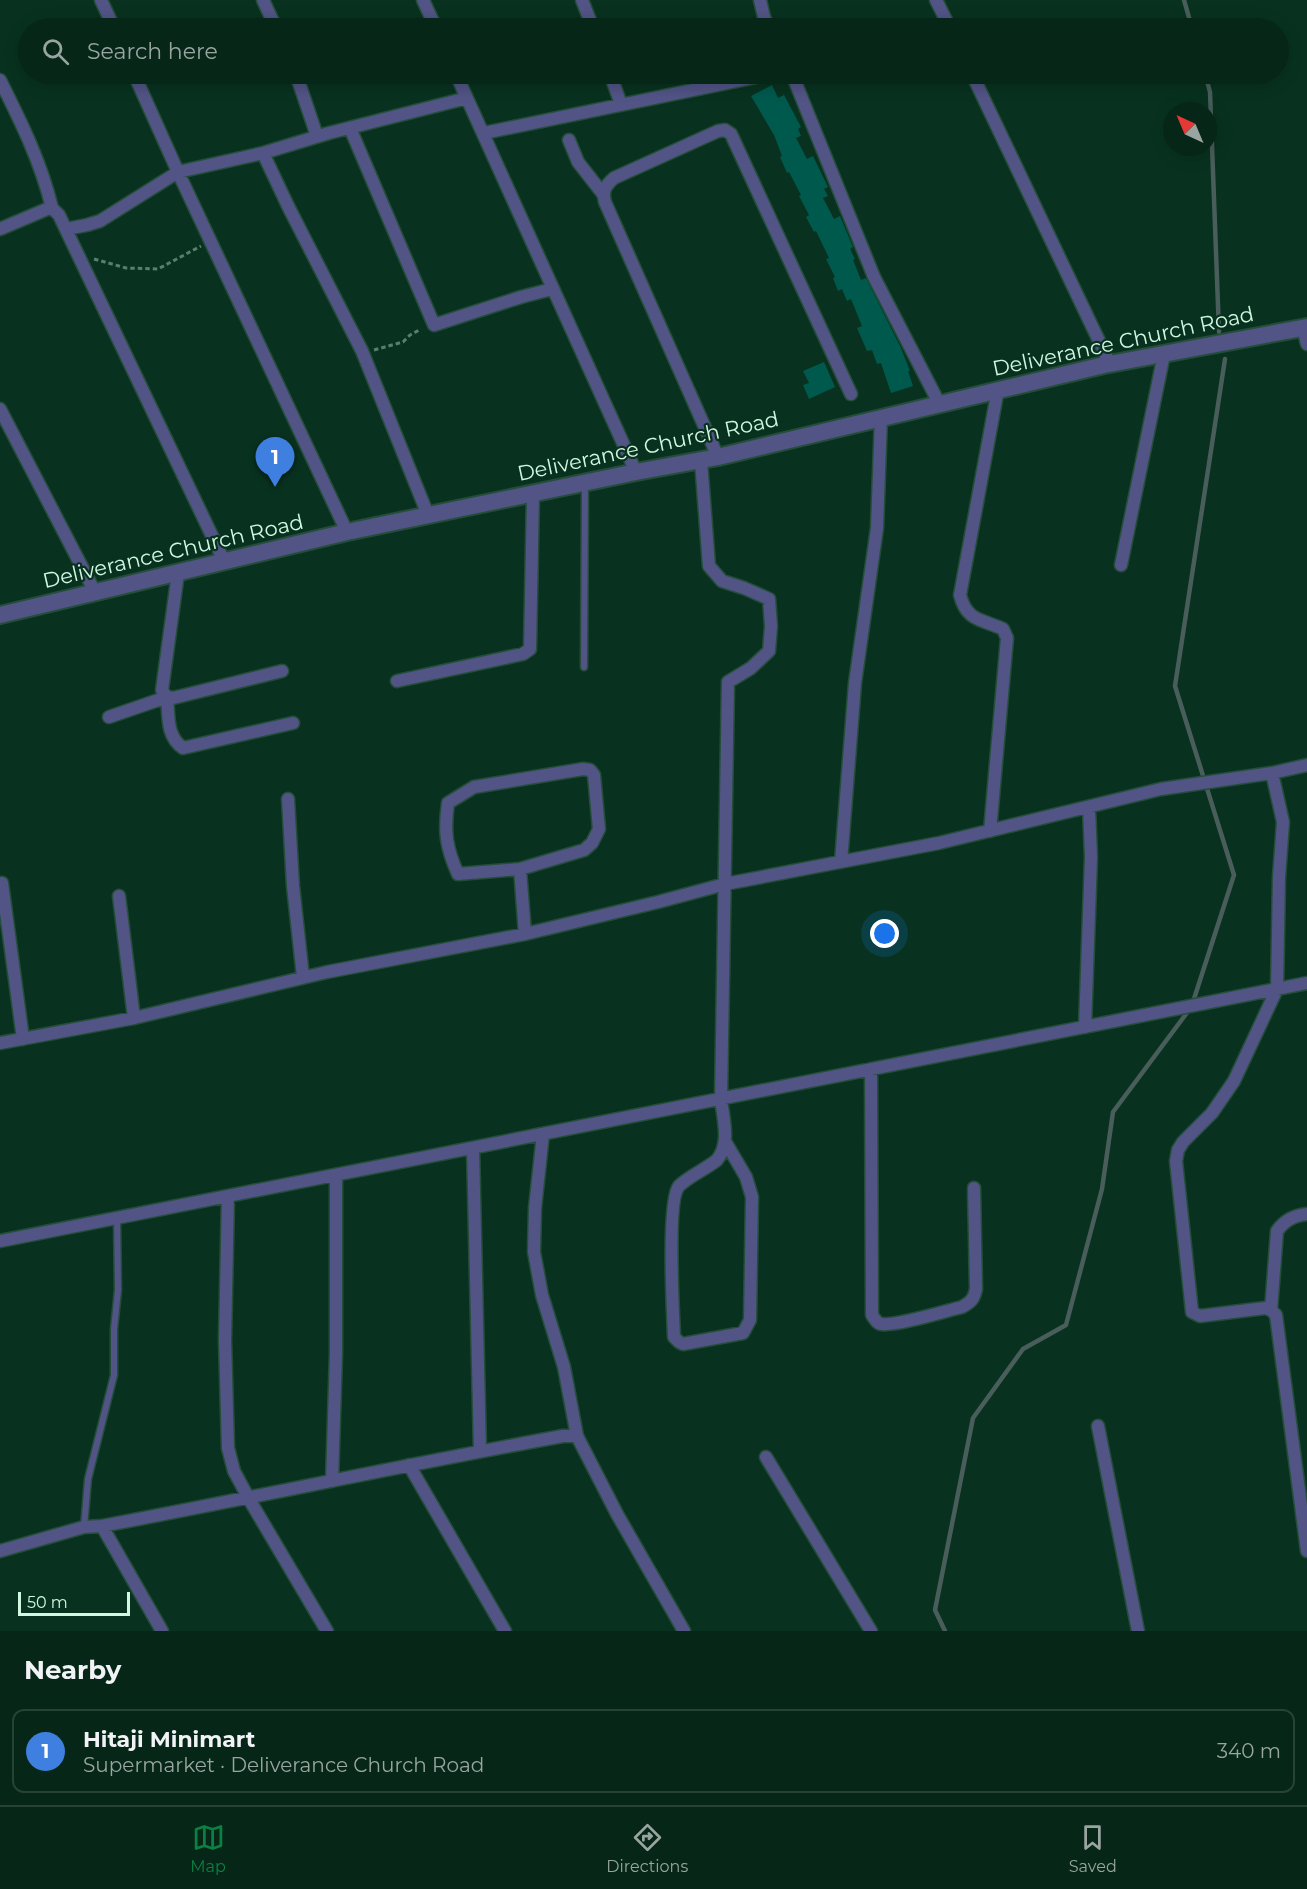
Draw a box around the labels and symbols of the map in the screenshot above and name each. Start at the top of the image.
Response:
north arrow [1163,102,1217,156]
street label: Deliverance Church Road [990,301,1256,381]
street label: Deliverance Church Road [515,406,781,486]
pin: 1 [256,438,294,487]
street label: Deliverance Church Road [40,509,306,593]
your location [870,919,899,948]
scale bar [18,1589,130,1616]

